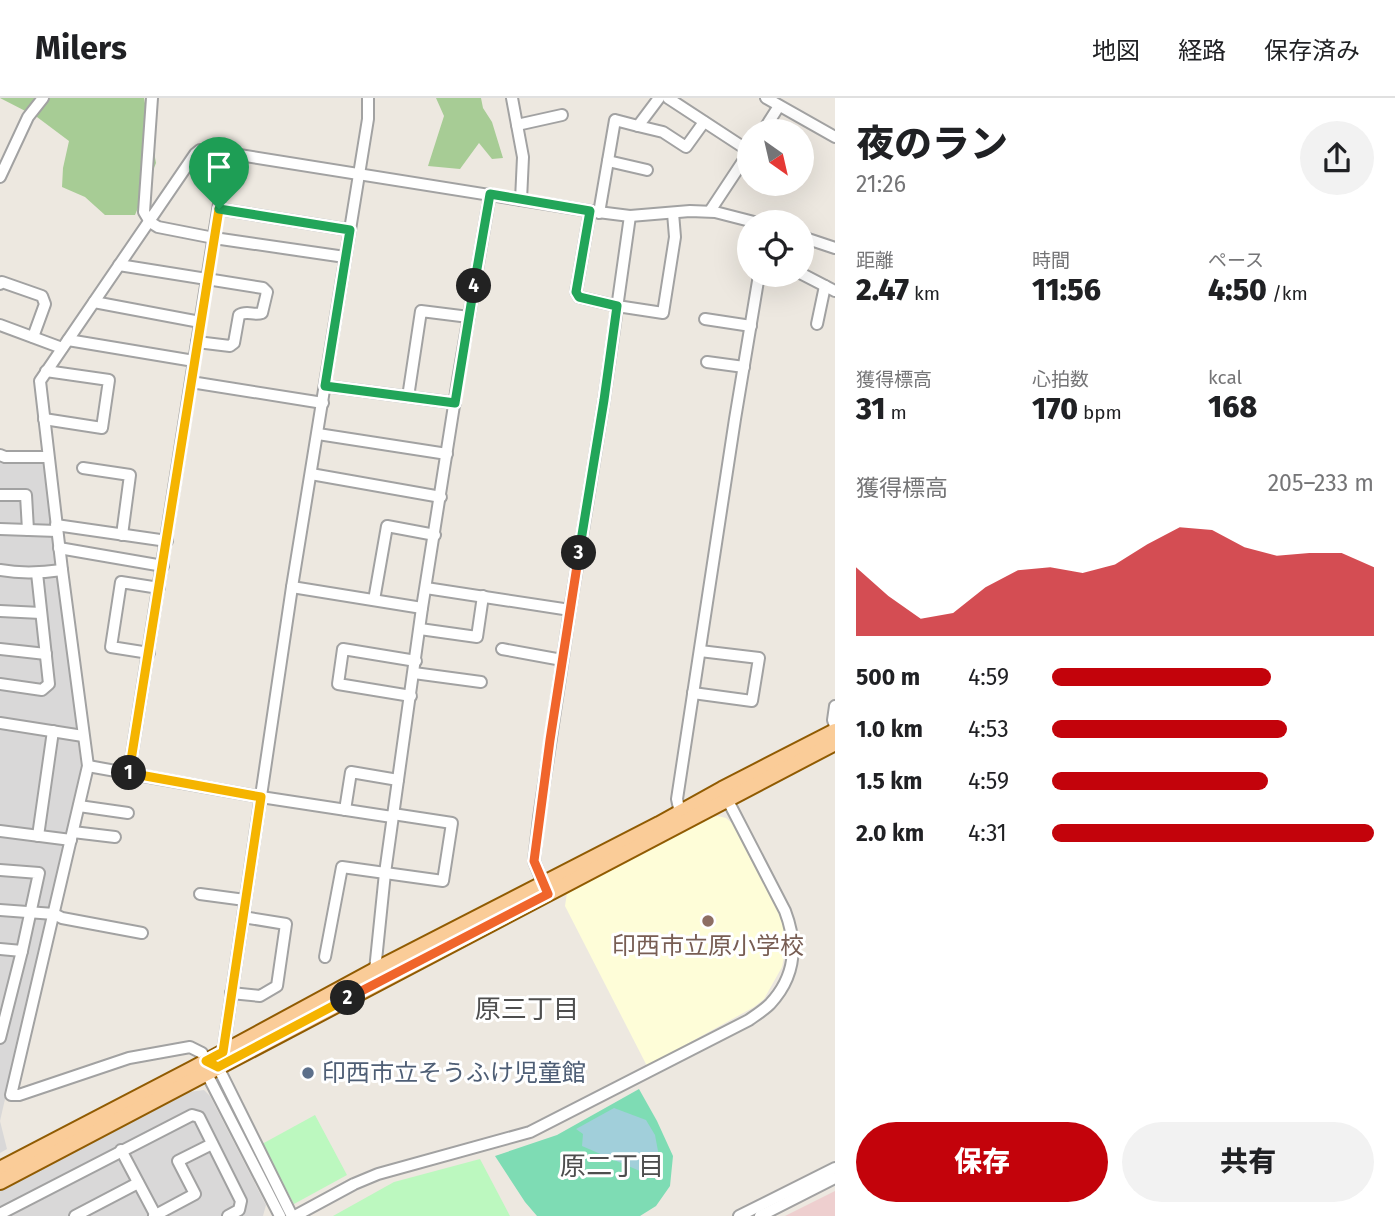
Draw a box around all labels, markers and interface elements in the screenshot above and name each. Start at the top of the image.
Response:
text: Milers [35,28,127,68]
text: 地図 [1092,37,1140,65]
text: 経路 [1178,37,1226,65]
text: 保存済み [1264,37,1360,65]
north arrow [737,119,814,196]
map controls [737,119,814,287]
text: 夜のラン [856,121,1008,167]
button: share [1300,121,1374,195]
pin [189,137,249,209]
icon: arrive [200,148,238,186]
text: 21:26 [856,170,906,198]
button: locate [737,210,814,287]
text: 距離 [856,249,894,272]
text: 時間 [1032,249,1070,272]
text: ペース [1208,249,1264,272]
pin: 4 [456,268,491,304]
text: 2.47 [856,272,909,308]
text: 11:56 [1032,272,1101,308]
text: 4:50 [1208,272,1267,308]
text: 4 [468,274,479,297]
text: km [909,282,940,305]
text: /km [1267,282,1308,305]
text: kcal [1208,366,1242,389]
text: 獲得標高 [856,368,932,391]
text: 心拍数 [1032,368,1089,391]
text: 168 [1208,389,1257,425]
text: 31 [856,391,885,427]
text: 170 [1032,391,1078,427]
text: m [885,401,907,424]
text: bpm [1078,401,1122,424]
text: 205–233 m [1268,469,1374,497]
text: 獲得標高 [856,474,948,502]
pin: 3 [562,536,596,570]
text: 3 [574,541,583,564]
text: 500 m [856,663,920,691]
text: 4:59 [968,663,1009,691]
text: 1.0 km [856,715,923,743]
text: 4:53 [968,715,1009,743]
pin: 1 [111,756,146,790]
text: 1 [124,761,133,784]
text: 1.5 km [856,767,922,795]
text: 4:59 [968,767,1009,795]
text: 2.0 km [856,819,924,847]
text: 4:31 [968,819,1007,847]
marker: 印西市立原小学校 [700,913,716,929]
place label: 印西市立原小学校 [612,932,804,960]
pin: 2 [330,981,366,1016]
text: 2 [343,986,352,1009]
district label: 原三丁目 [475,994,579,1025]
place label: 印西市立そうふけ児童館 [322,1059,586,1087]
marker: 印西市立そうふけ児童館 [300,1065,316,1081]
button: 保存 [856,1122,1108,1202]
button: 共有 [1122,1122,1374,1202]
district label: 原二丁目 [560,1151,664,1182]

